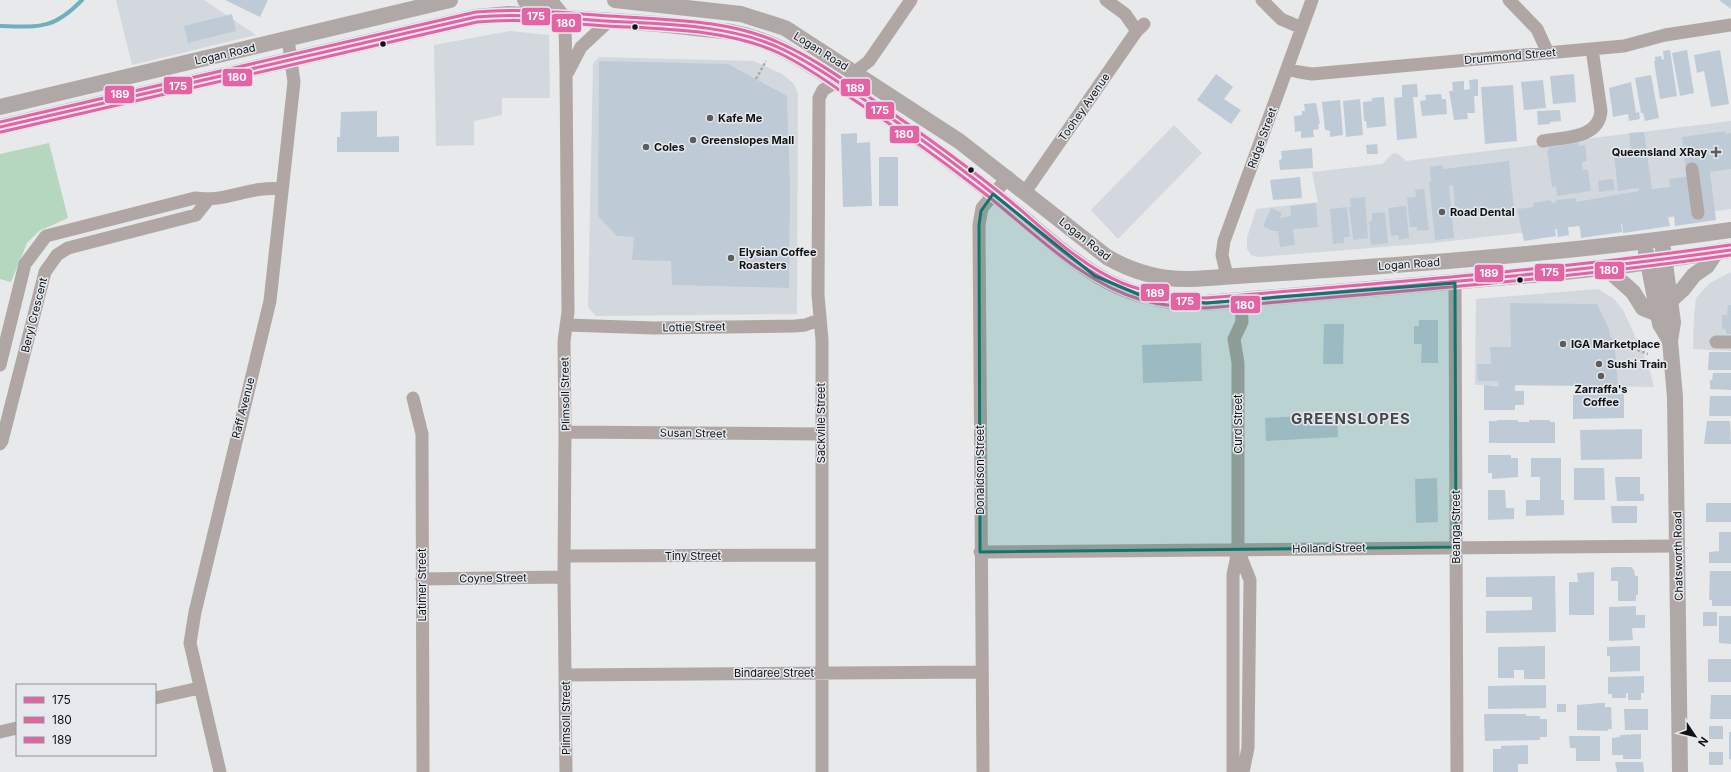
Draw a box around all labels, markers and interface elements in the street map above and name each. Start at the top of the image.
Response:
line badge: 175 [521,7,551,26]
text: 175 [527,9,545,23]
line badge: 180 [551,13,582,33]
text: 180 [556,16,576,30]
unlabelled marker [630,22,640,32]
street label: Logan Road [791,29,851,73]
unlabelled marker [378,39,388,49]
street label: Logan Road [193,40,257,68]
street label: Drummond Street [1464,45,1557,67]
line badge: 180 [222,68,253,87]
text: 180 [227,70,247,84]
street label: Toohey Avenue [1055,70,1113,144]
line badge: 175 [163,76,193,95]
line badge: 189 [840,78,871,97]
text: 175 [169,79,187,93]
text: 189 [845,81,865,95]
line badge: 189 [104,85,135,104]
text: 189 [110,87,130,101]
line badge: 175 [865,101,895,120]
text: 175 [871,103,889,117]
street label: Ridge Street [1245,105,1280,170]
place label: Kafe Me [718,111,763,125]
marker: Kafe Me [705,113,715,123]
line badge: 180 [889,125,920,144]
text: 180 [894,127,914,141]
place label: Greenslopes Mall [701,133,794,147]
marker: Greenslopes Mall [688,135,698,145]
place label: Coles [654,140,685,154]
marker: Coles [641,142,651,152]
place label: Queensland XRay [1612,145,1707,159]
marker: Queensland XRay [1710,146,1722,158]
unlabelled marker [966,165,976,175]
place label: Road Dental [1450,205,1515,219]
marker: Road Dental [1437,207,1447,217]
street label: Logan Road [1056,214,1114,264]
place label: Elysian Coffee Roasters [739,245,817,272]
marker: Elysian Coffee Roasters [726,253,736,263]
street label: Logan Road [1378,255,1440,273]
line badge: 180 [1594,261,1625,280]
line badge: 175 [1534,263,1565,282]
text: 180 [1599,263,1619,277]
line badge: 189 [1474,264,1504,283]
text: 175 [1541,265,1559,279]
text: 189 [1479,266,1499,280]
unlabelled marker [1515,275,1525,285]
street label: Beryl Crescent [18,276,50,354]
line badge: 189 [1140,283,1170,302]
text: 189 [1145,286,1165,300]
line badge: 175 [1170,292,1201,311]
text: 175 [1176,294,1194,308]
line badge: 180 [1230,295,1261,314]
text: 180 [1235,298,1255,312]
street label: Lottie Street [662,319,726,335]
place label: IGA Marketplace [1571,337,1661,351]
marker: IGA Marketplace [1558,339,1568,349]
street label: Plimsoll Street [557,357,573,431]
place label: Sushi Train [1607,357,1667,371]
marker: Sushi Train [1594,359,1604,369]
marker: Zarraffa's Coffee [1596,371,1606,381]
street label: Raff Avenue [229,376,257,440]
street label: Sackville Street [814,382,828,463]
place label: Zarraffa's Coffee [1574,382,1628,409]
street label: Curd Street [1231,394,1245,454]
district label: GREENSLOPES [1291,409,1411,428]
street label: Susan Street [660,425,727,441]
street label: Donaldson Street [973,425,987,515]
street label: Beanga Street [1449,490,1463,564]
street label: Chatsworth Road [1670,511,1686,601]
street label: Holland Street [1292,540,1366,556]
street label: Latimer Street [415,548,429,621]
street label: Tiny Street [665,549,722,563]
street label: Coyne Street [459,570,527,586]
street label: Bindaree Street [734,666,814,680]
street label: Plimsoll Street [559,681,573,755]
legend [16,684,156,756]
text: 175 [52,692,71,707]
text: 180 [52,712,72,727]
north arrow [1675,716,1715,756]
text: 189 [52,732,72,747]
text: N [1695,734,1711,749]

